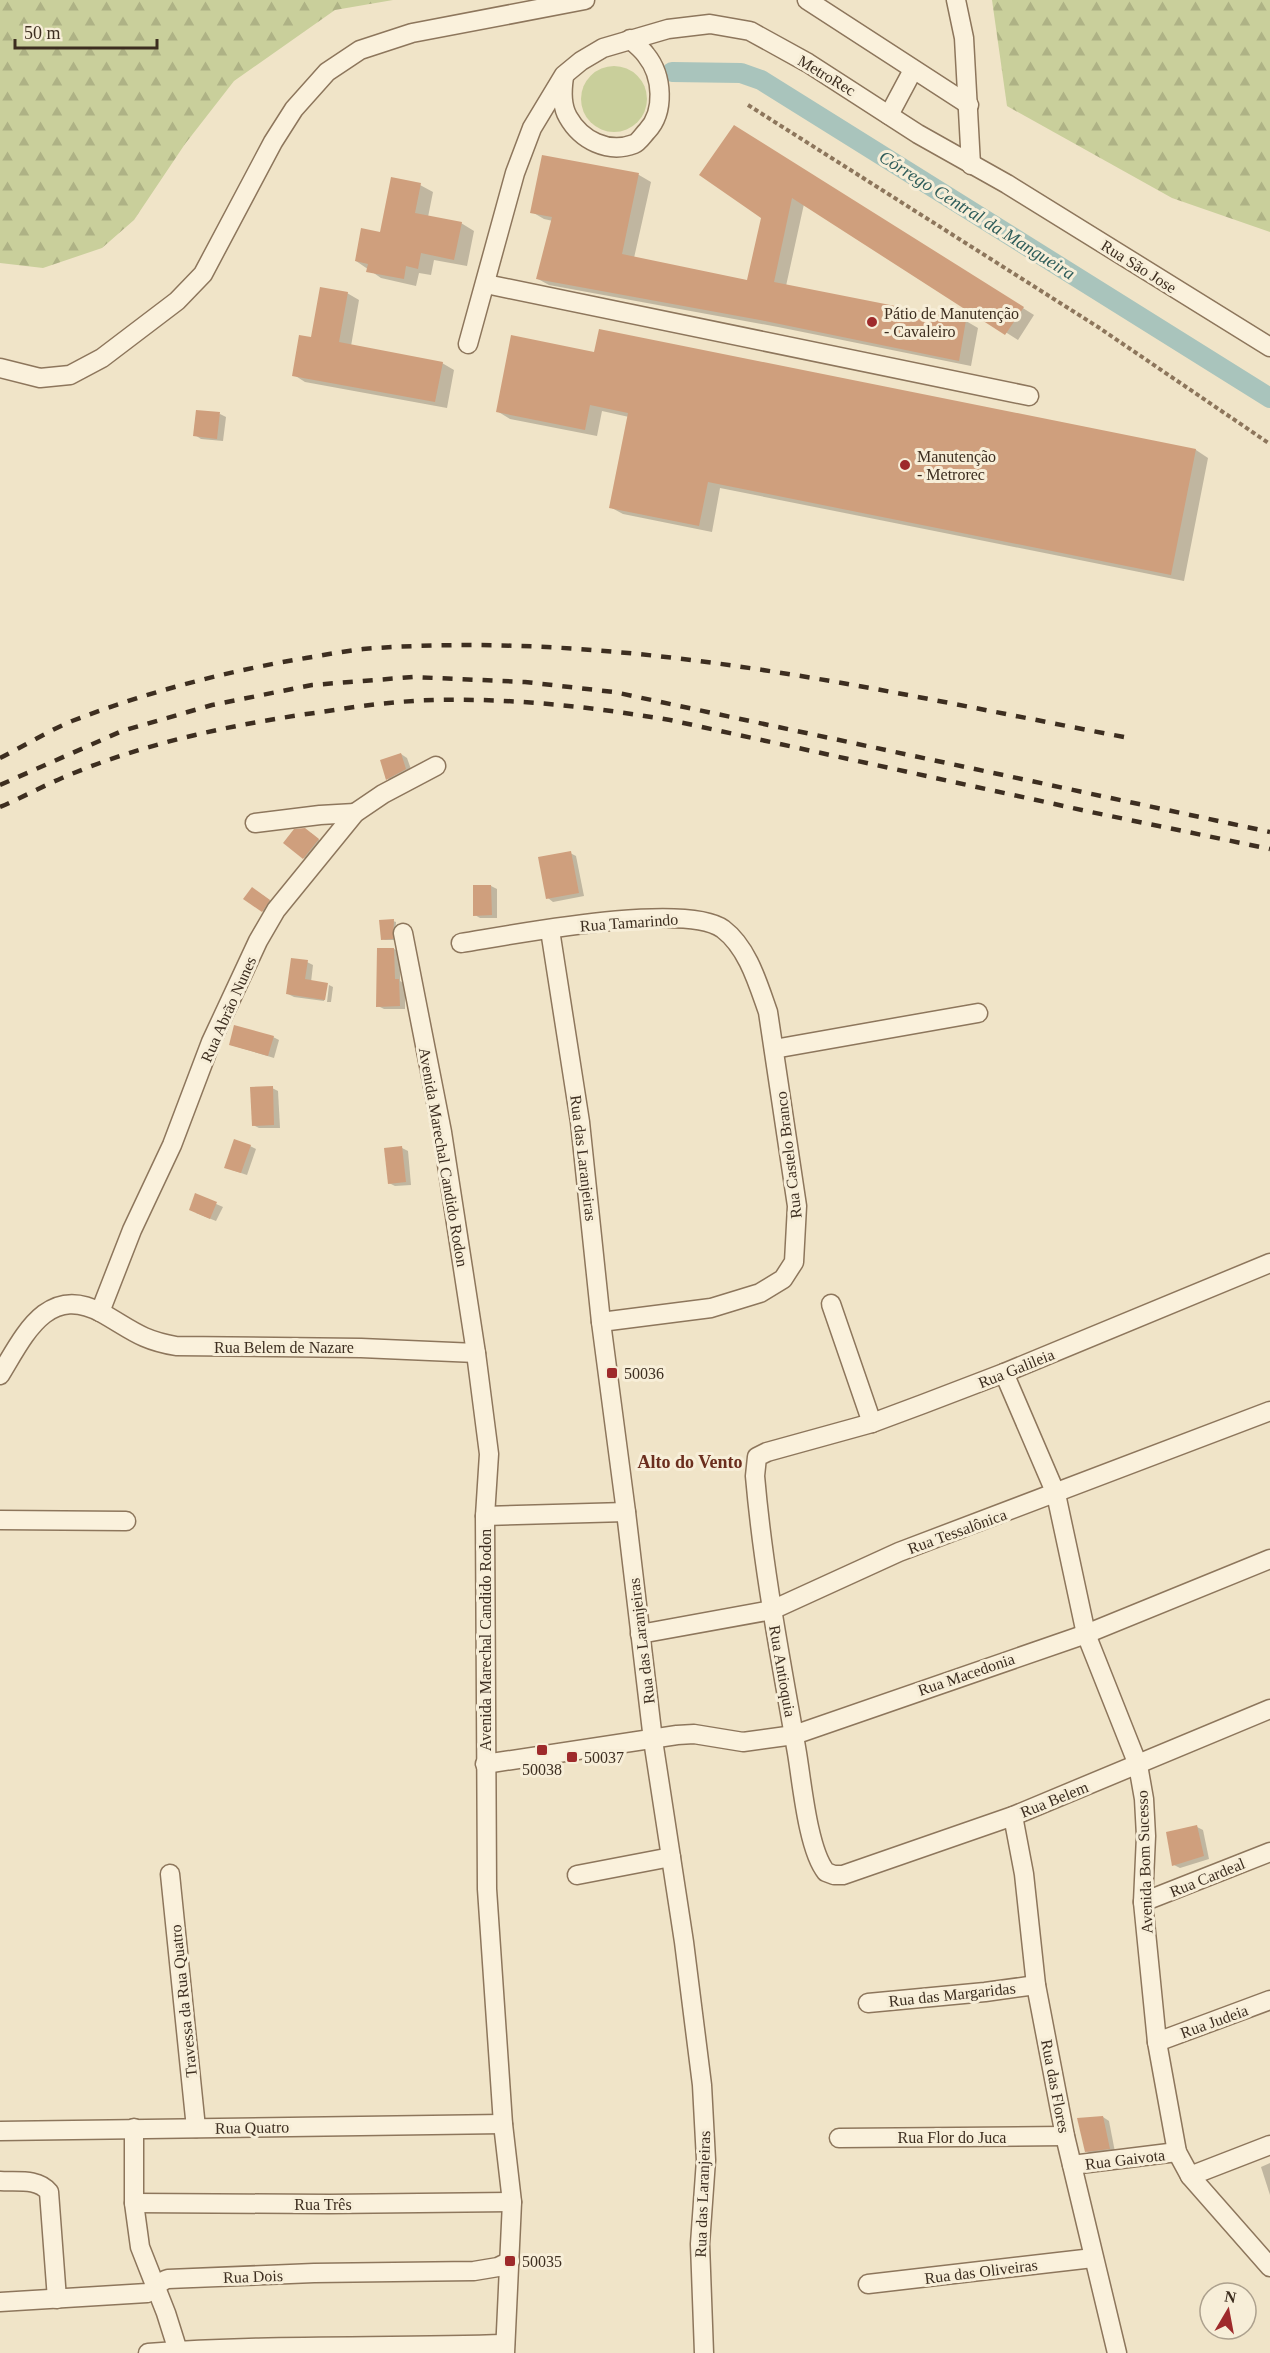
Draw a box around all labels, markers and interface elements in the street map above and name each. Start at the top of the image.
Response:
scale bar [15,12,158,50]
text: 50 m [24,23,61,43]
street label: MetroRec [795,52,859,99]
water label: Córrego Central da Mangueira [876,146,1078,284]
street label: Rua São Jose [1098,237,1179,296]
place label: Pátio de Manutenção - Cavaleiro [884,305,1019,340]
marker: Pátio de Manutenção - Cavaleiro [865,315,879,329]
place label: Manutenção - Metrorec [917,448,996,483]
marker: Manutenção - Metrorec [898,458,912,472]
street label: Rua Tamarindo [579,911,679,934]
street label: Rua Abrão Nunes [198,954,259,1065]
street label: Avenida Marechal Candido Rodon [416,1046,471,1268]
street label: Rua Castelo Branco [772,1090,805,1219]
street label: Rua das Laranjeiras [566,1094,600,1222]
street label: Rua Belem de Nazare [214,1339,354,1356]
street label: Rua Galileia [976,1346,1057,1391]
place label: 50036 [624,1365,664,1382]
marker: 50036 [605,1366,619,1380]
district label: Alto do Vento [637,1452,743,1472]
street label: Rua Tessalônica [905,1506,1009,1557]
street label: Avenida Marechal Candido Rodon [477,1529,494,1751]
street label: Rua das Laranjeiras [625,1577,659,1705]
street label: Rua Antioquia [765,1624,799,1718]
street label: Rua Macedonia [916,1650,1017,1699]
marker: 50038 [535,1743,549,1757]
place label: 50037 [584,1749,624,1766]
marker: 50037 [565,1750,579,1764]
place label: 50038 [522,1761,562,1778]
street label: Rua Belem [1018,1778,1091,1821]
street label: Avenida Bom Sucesso [1133,1790,1156,1934]
street label: Rua Cardeal [1167,1854,1248,1900]
street label: Travessa da Rua Quatro [167,1924,200,2078]
street label: Rua das Margaridas [888,1979,1017,2011]
street label: Rua Judeia [1178,2001,1250,2042]
street label: Rua das Flores [1038,2038,1073,2134]
street label: Rua Quatro [215,2118,289,2137]
street label: Rua Flor do Juca [898,2129,1006,2146]
street label: Rua das Laranjeiras [692,2130,714,2258]
street label: Rua Gaivota [1084,2146,1166,2173]
street label: Rua Três [294,2196,352,2213]
place label: 50035 [522,2253,562,2270]
marker: 50035 [503,2254,517,2268]
street label: Rua das Oliveiras [924,2256,1039,2287]
street label: Rua Dois [223,2267,283,2286]
north arrow [1198,2281,1258,2341]
text: N [1223,2287,1238,2306]

